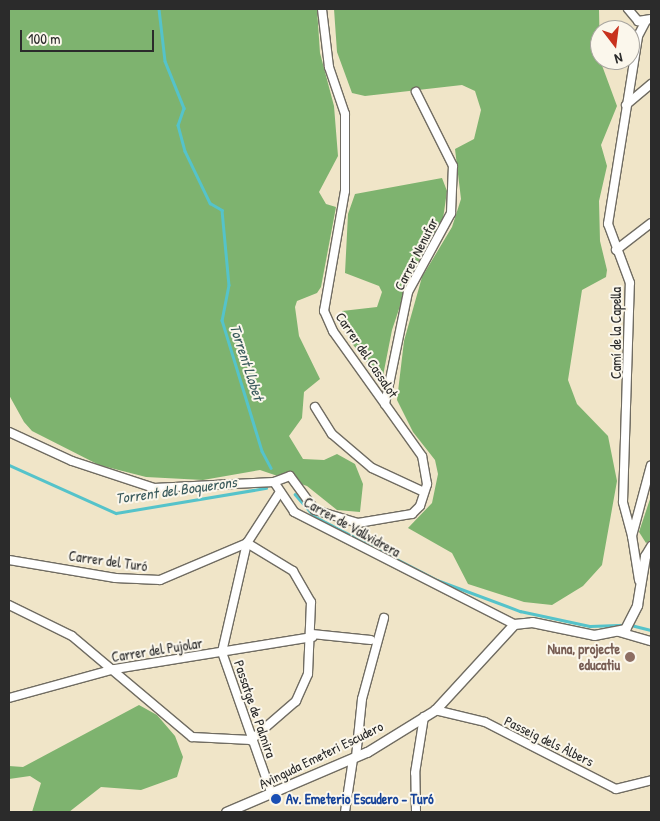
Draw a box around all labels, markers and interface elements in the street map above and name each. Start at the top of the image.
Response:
scale bar [22,20,156,52]
north arrow [590,20,640,70]
text: 100 m [28,28,61,49]
text: N [613,49,625,69]
street label: Carrer Nenufar [391,215,441,293]
street label: Camí de la Capella [608,287,624,379]
street label: Carrer del Cassalot [332,309,402,401]
water label: Torrent Llobet [226,322,268,402]
water label: Torrent del Boquerons [114,473,238,507]
street label: Carrer de Vallvidrera [301,494,403,560]
street label: Carrer del Turó [68,547,148,575]
street label: Carrer del Pujolar [110,635,204,665]
place label: Nuna, projecte educatiu [547,641,620,674]
marker: Nuna, projecte educatiu [624,651,636,663]
street label: Passatge de Palmira [230,658,280,760]
street label: Passeig dels Àlbers [502,712,596,770]
street label: Avinguda Emeteri Escudero [256,718,386,792]
place label: Av. Emeterio Escudero - Turó [286,791,434,807]
marker: Av. Emeterio Escudero - Turó [270,793,282,805]

